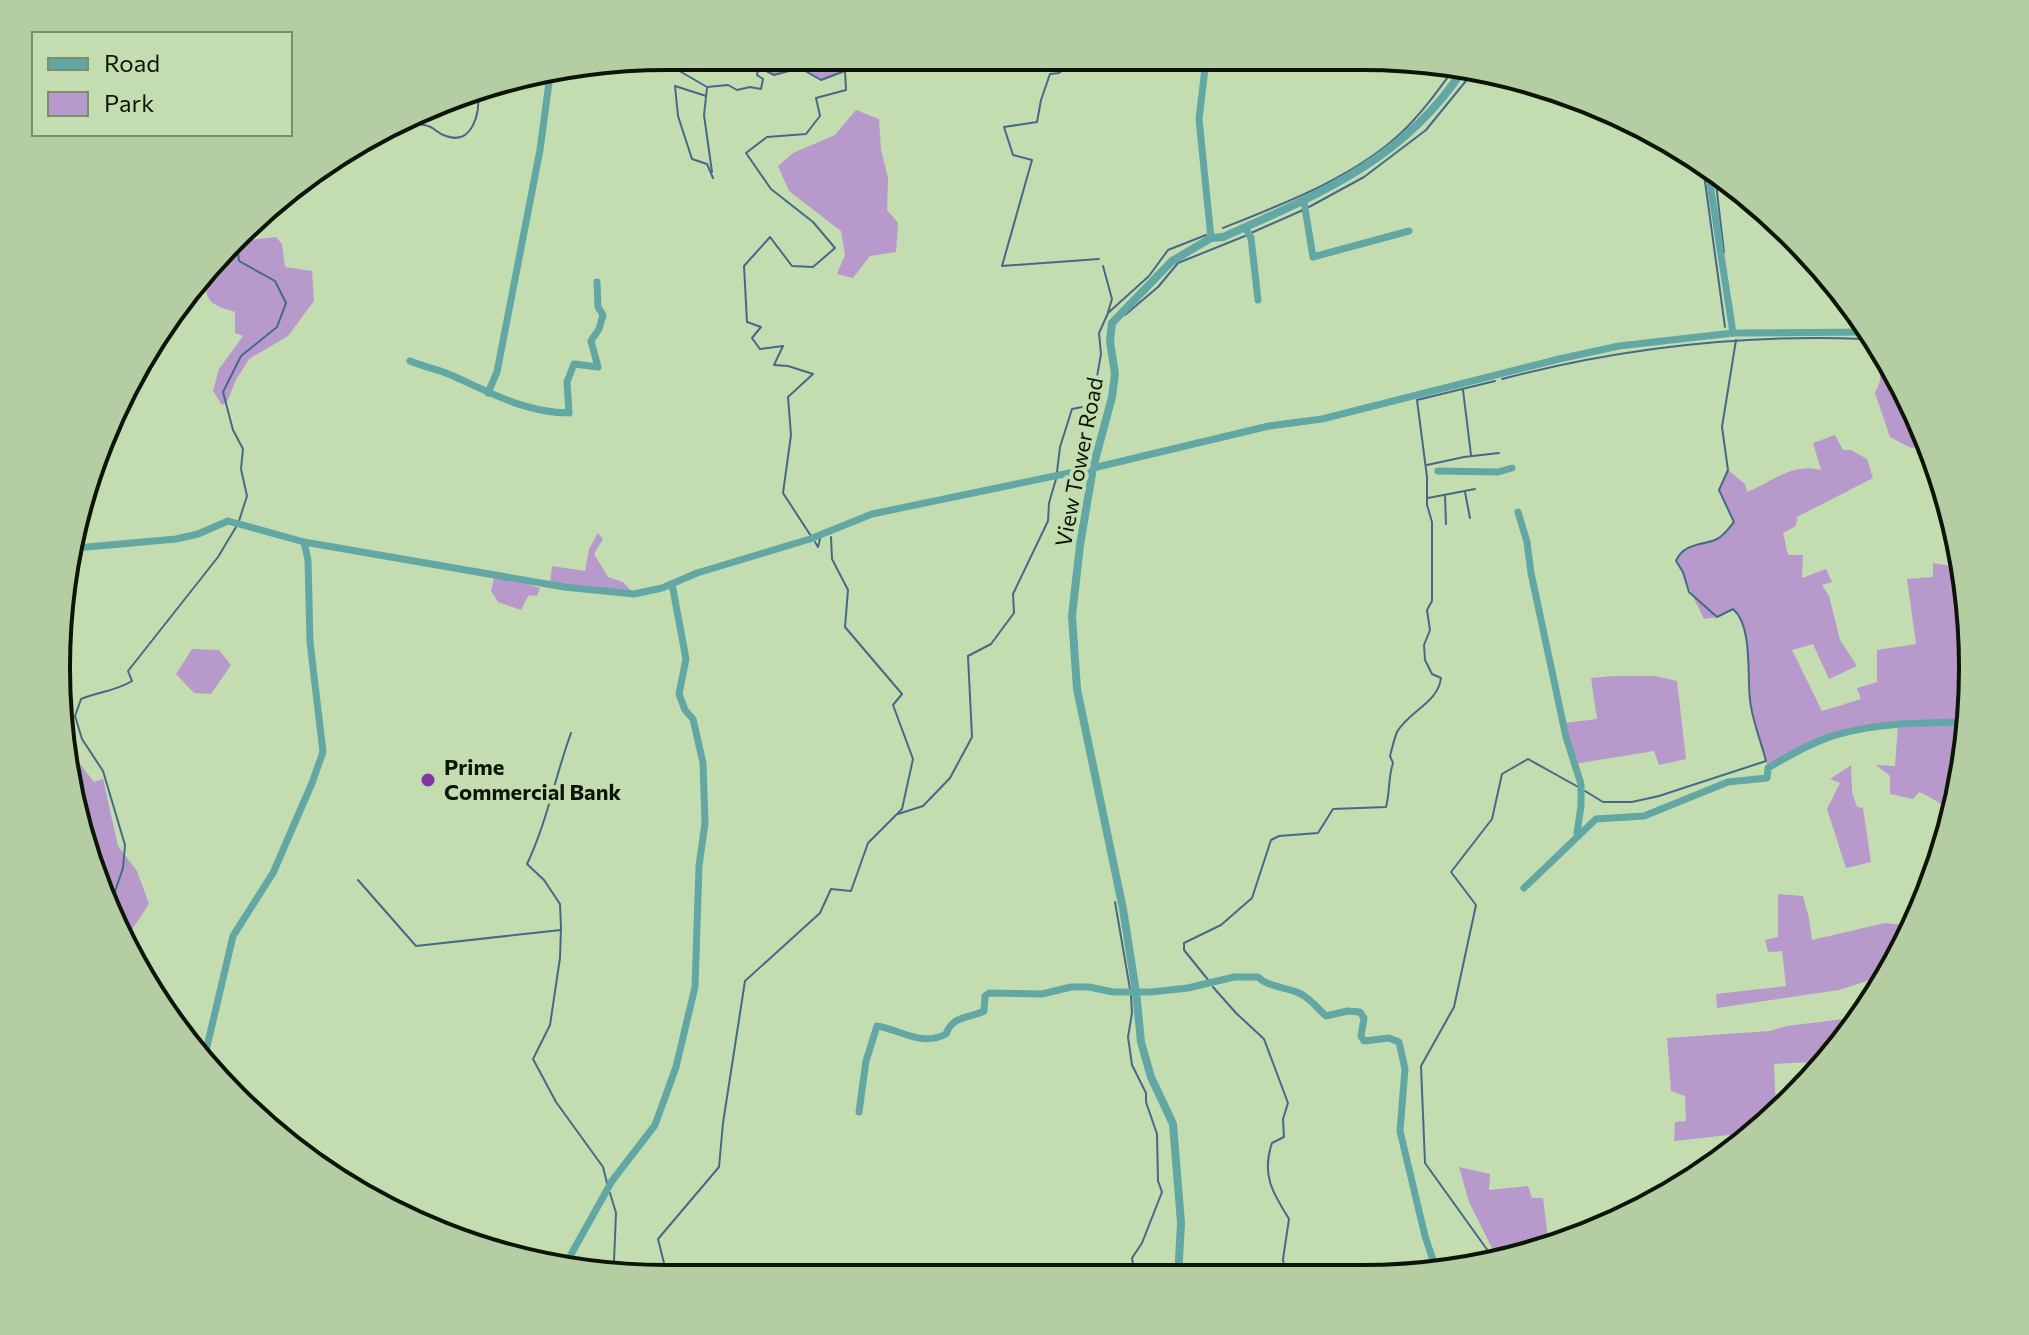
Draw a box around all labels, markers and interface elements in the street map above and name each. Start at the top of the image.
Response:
legend [32,32,292,136]
text: Road [104,48,160,77]
text: Park [104,88,154,117]
street label: View Tower Road [1049,375,1108,549]
place label: Prime Commercial Bank [444,753,621,805]
marker: Prime Commercial Bank [419,771,437,789]

